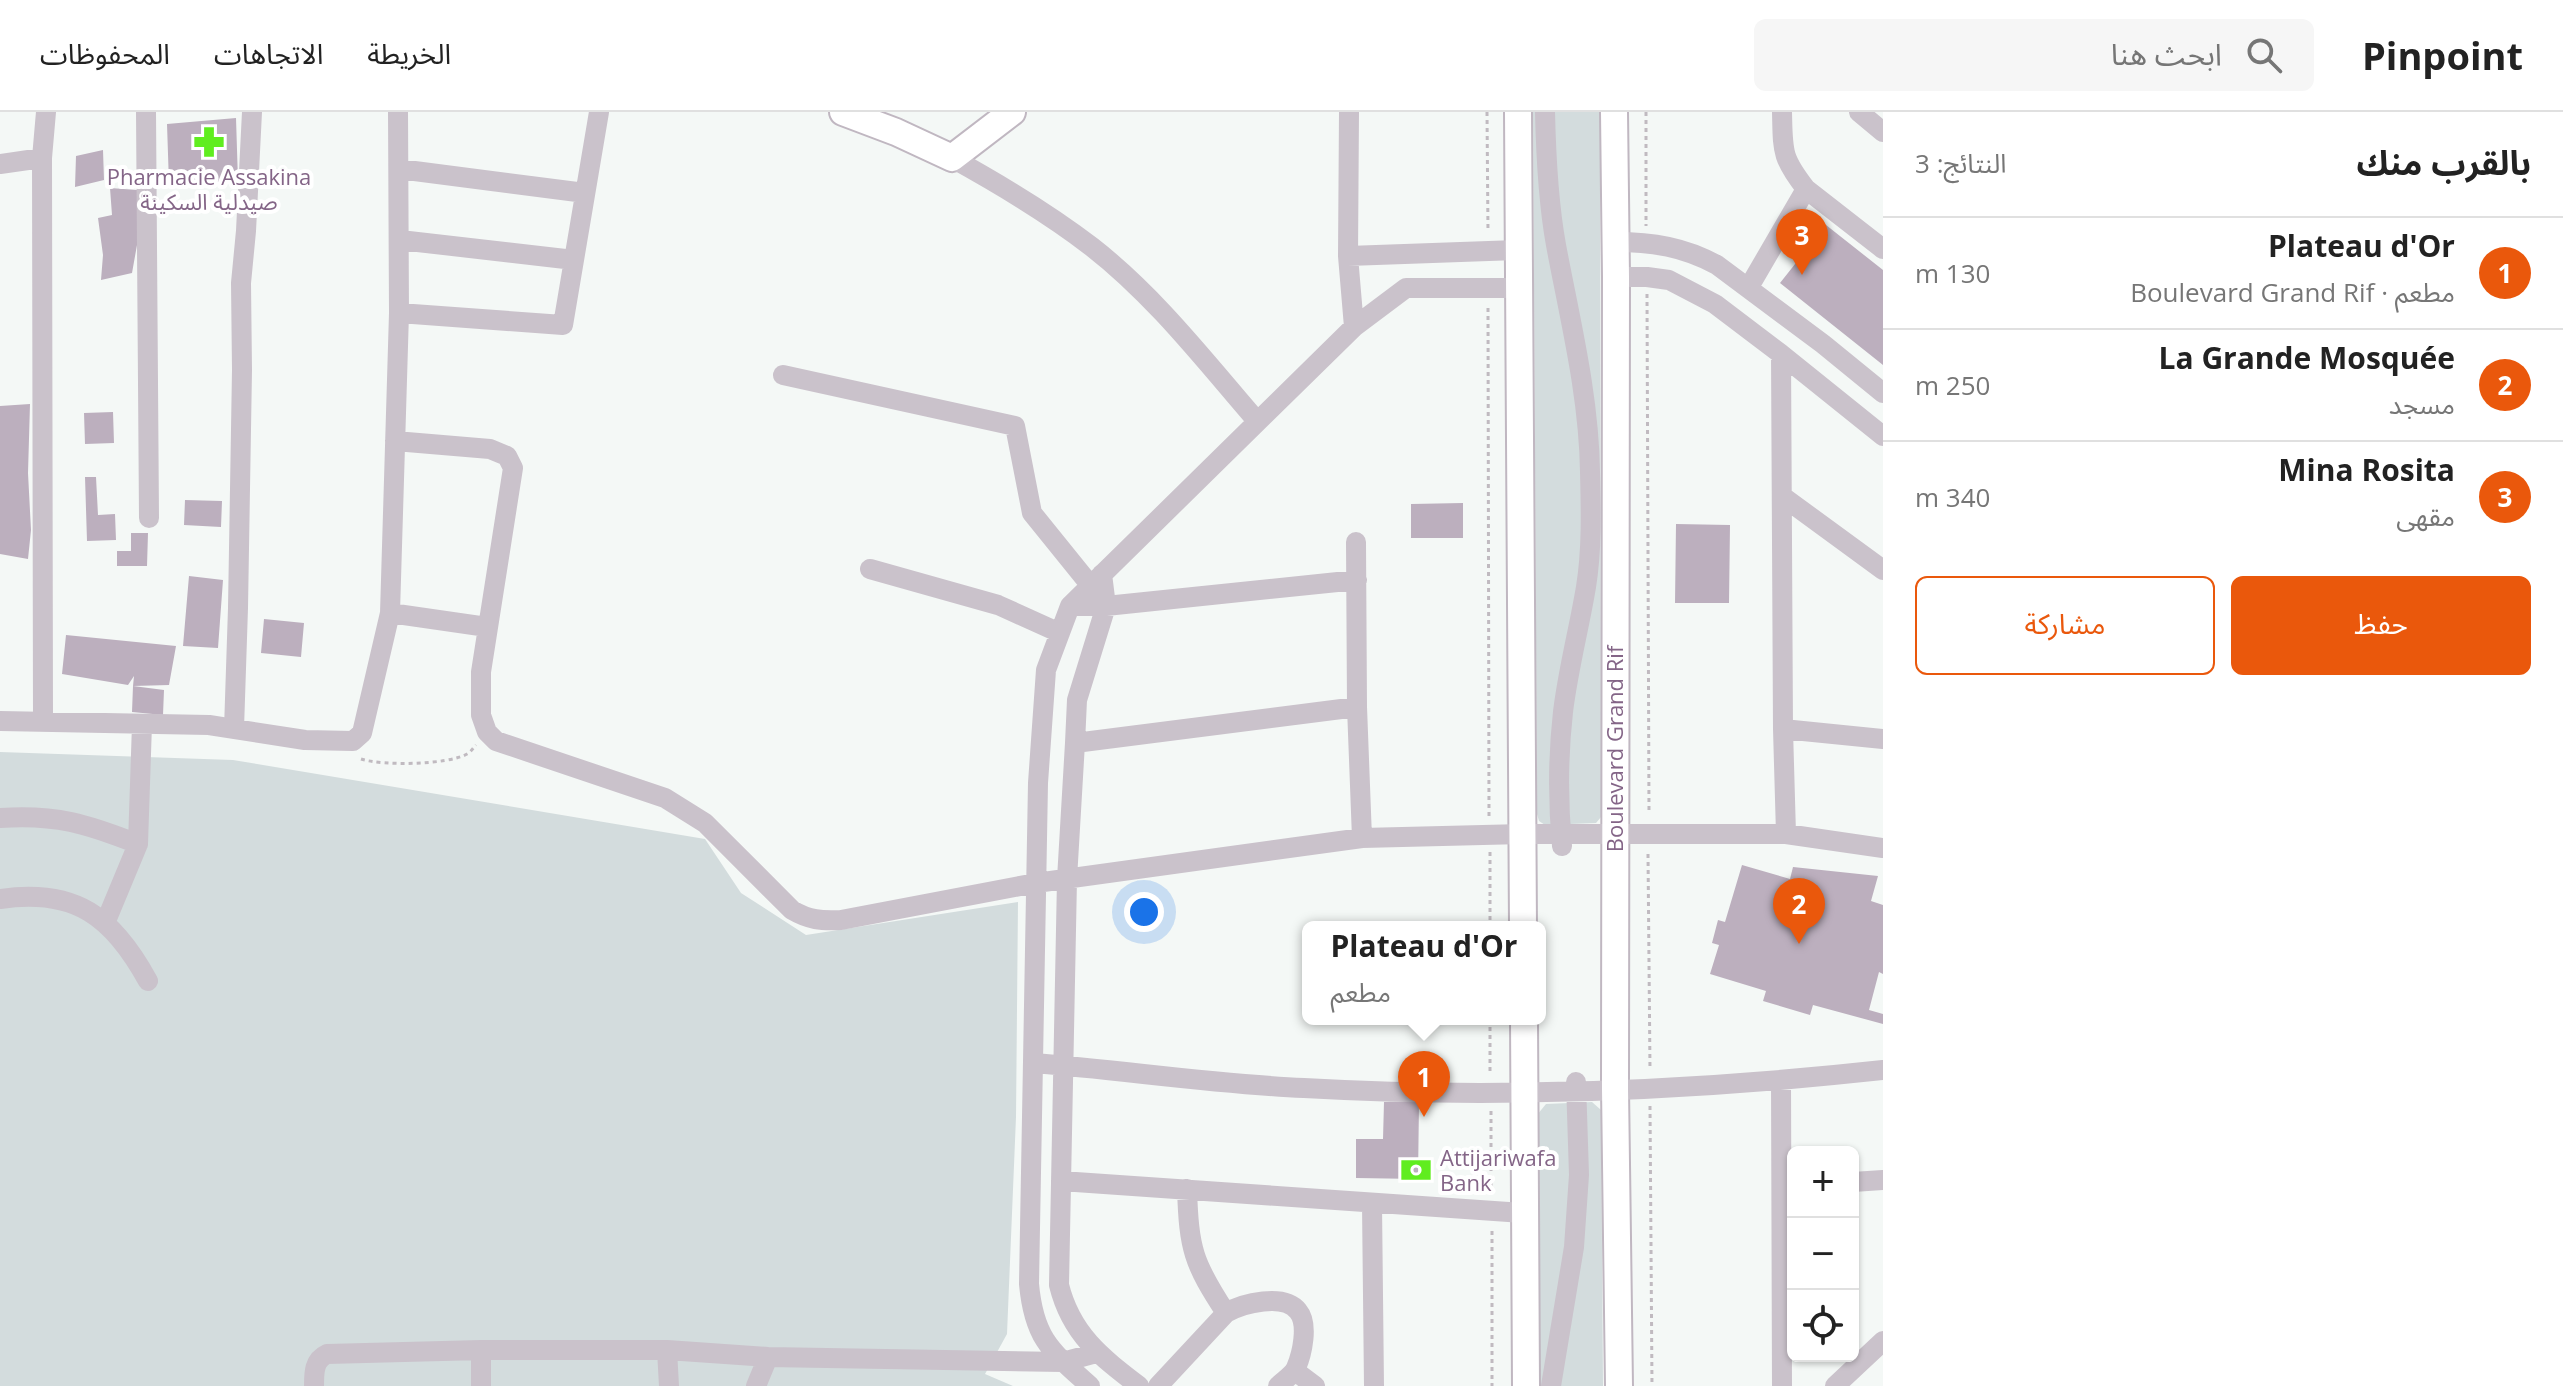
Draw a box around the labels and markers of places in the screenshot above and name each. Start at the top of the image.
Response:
pharmacy icon: Pharmacie Assakina صيدلية السكينة [192,125,226,159]
place label: Pharmacie Assakina صيدلية السكينة [107,161,311,216]
pin: 3 [1776,209,1828,275]
pin: 2 [1773,878,1825,944]
pin: 1 [1398,1051,1450,1117]
place label: Attijariwafa Bank [1440,1142,1556,1197]
bank icon: Attijariwafa Bank [1399,1153,1433,1187]

